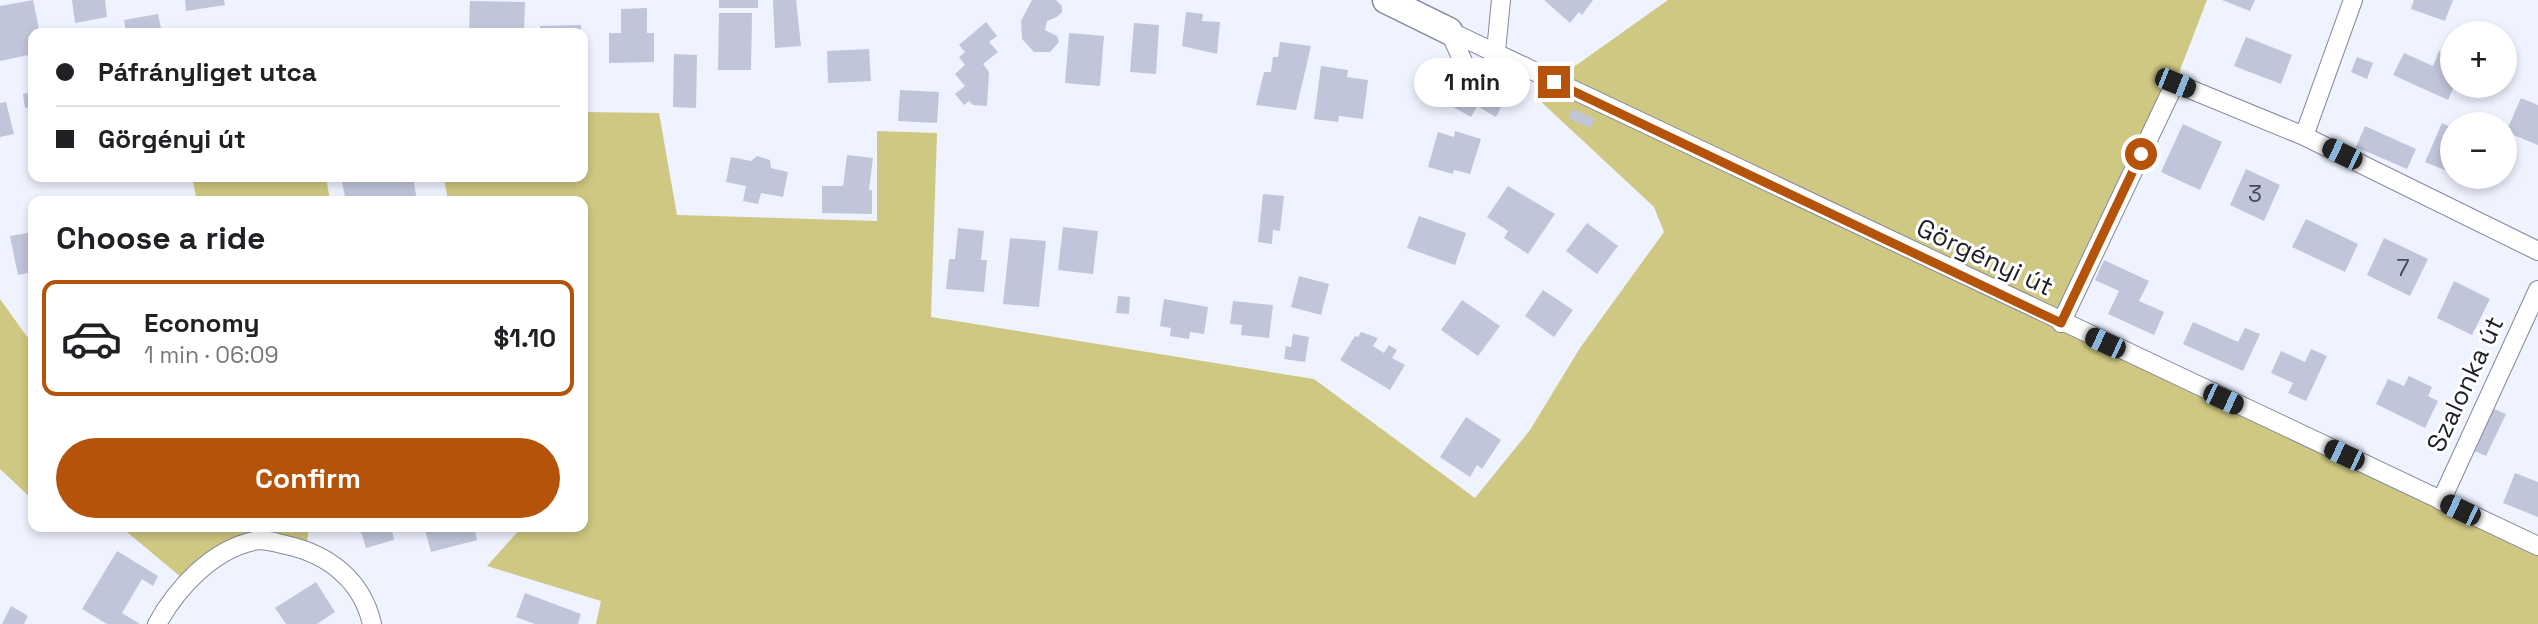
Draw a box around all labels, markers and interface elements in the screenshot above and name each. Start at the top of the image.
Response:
map controls [2440,21,2517,189]
button: + [2440,21,2517,98]
text: Páfrányliget utca [98,55,317,89]
callout: 1 min [1414,57,1530,106]
car [2152,65,2199,101]
route end [1538,66,1570,98]
text: 1 min [1444,67,1500,97]
button: − [2440,112,2517,189]
text: Görgényi út [98,122,246,156]
car [2319,135,2366,173]
route start [2125,138,2157,170]
house number: 3 [2248,179,2262,209]
street label: Görgényi út [1911,210,2059,304]
text: Choose a ride [56,218,266,258]
house number: 7 [2397,253,2410,283]
text: Economy [144,306,260,340]
icon: car [60,307,123,370]
street label: Szalonka út [2419,311,2511,457]
text: $1.10 [493,321,556,355]
car [2082,325,2129,361]
text: 1 min · 06:09 [144,340,279,370]
car [2200,381,2247,417]
car [2321,437,2368,473]
button: Confirm [56,438,560,518]
car [2437,491,2484,529]

